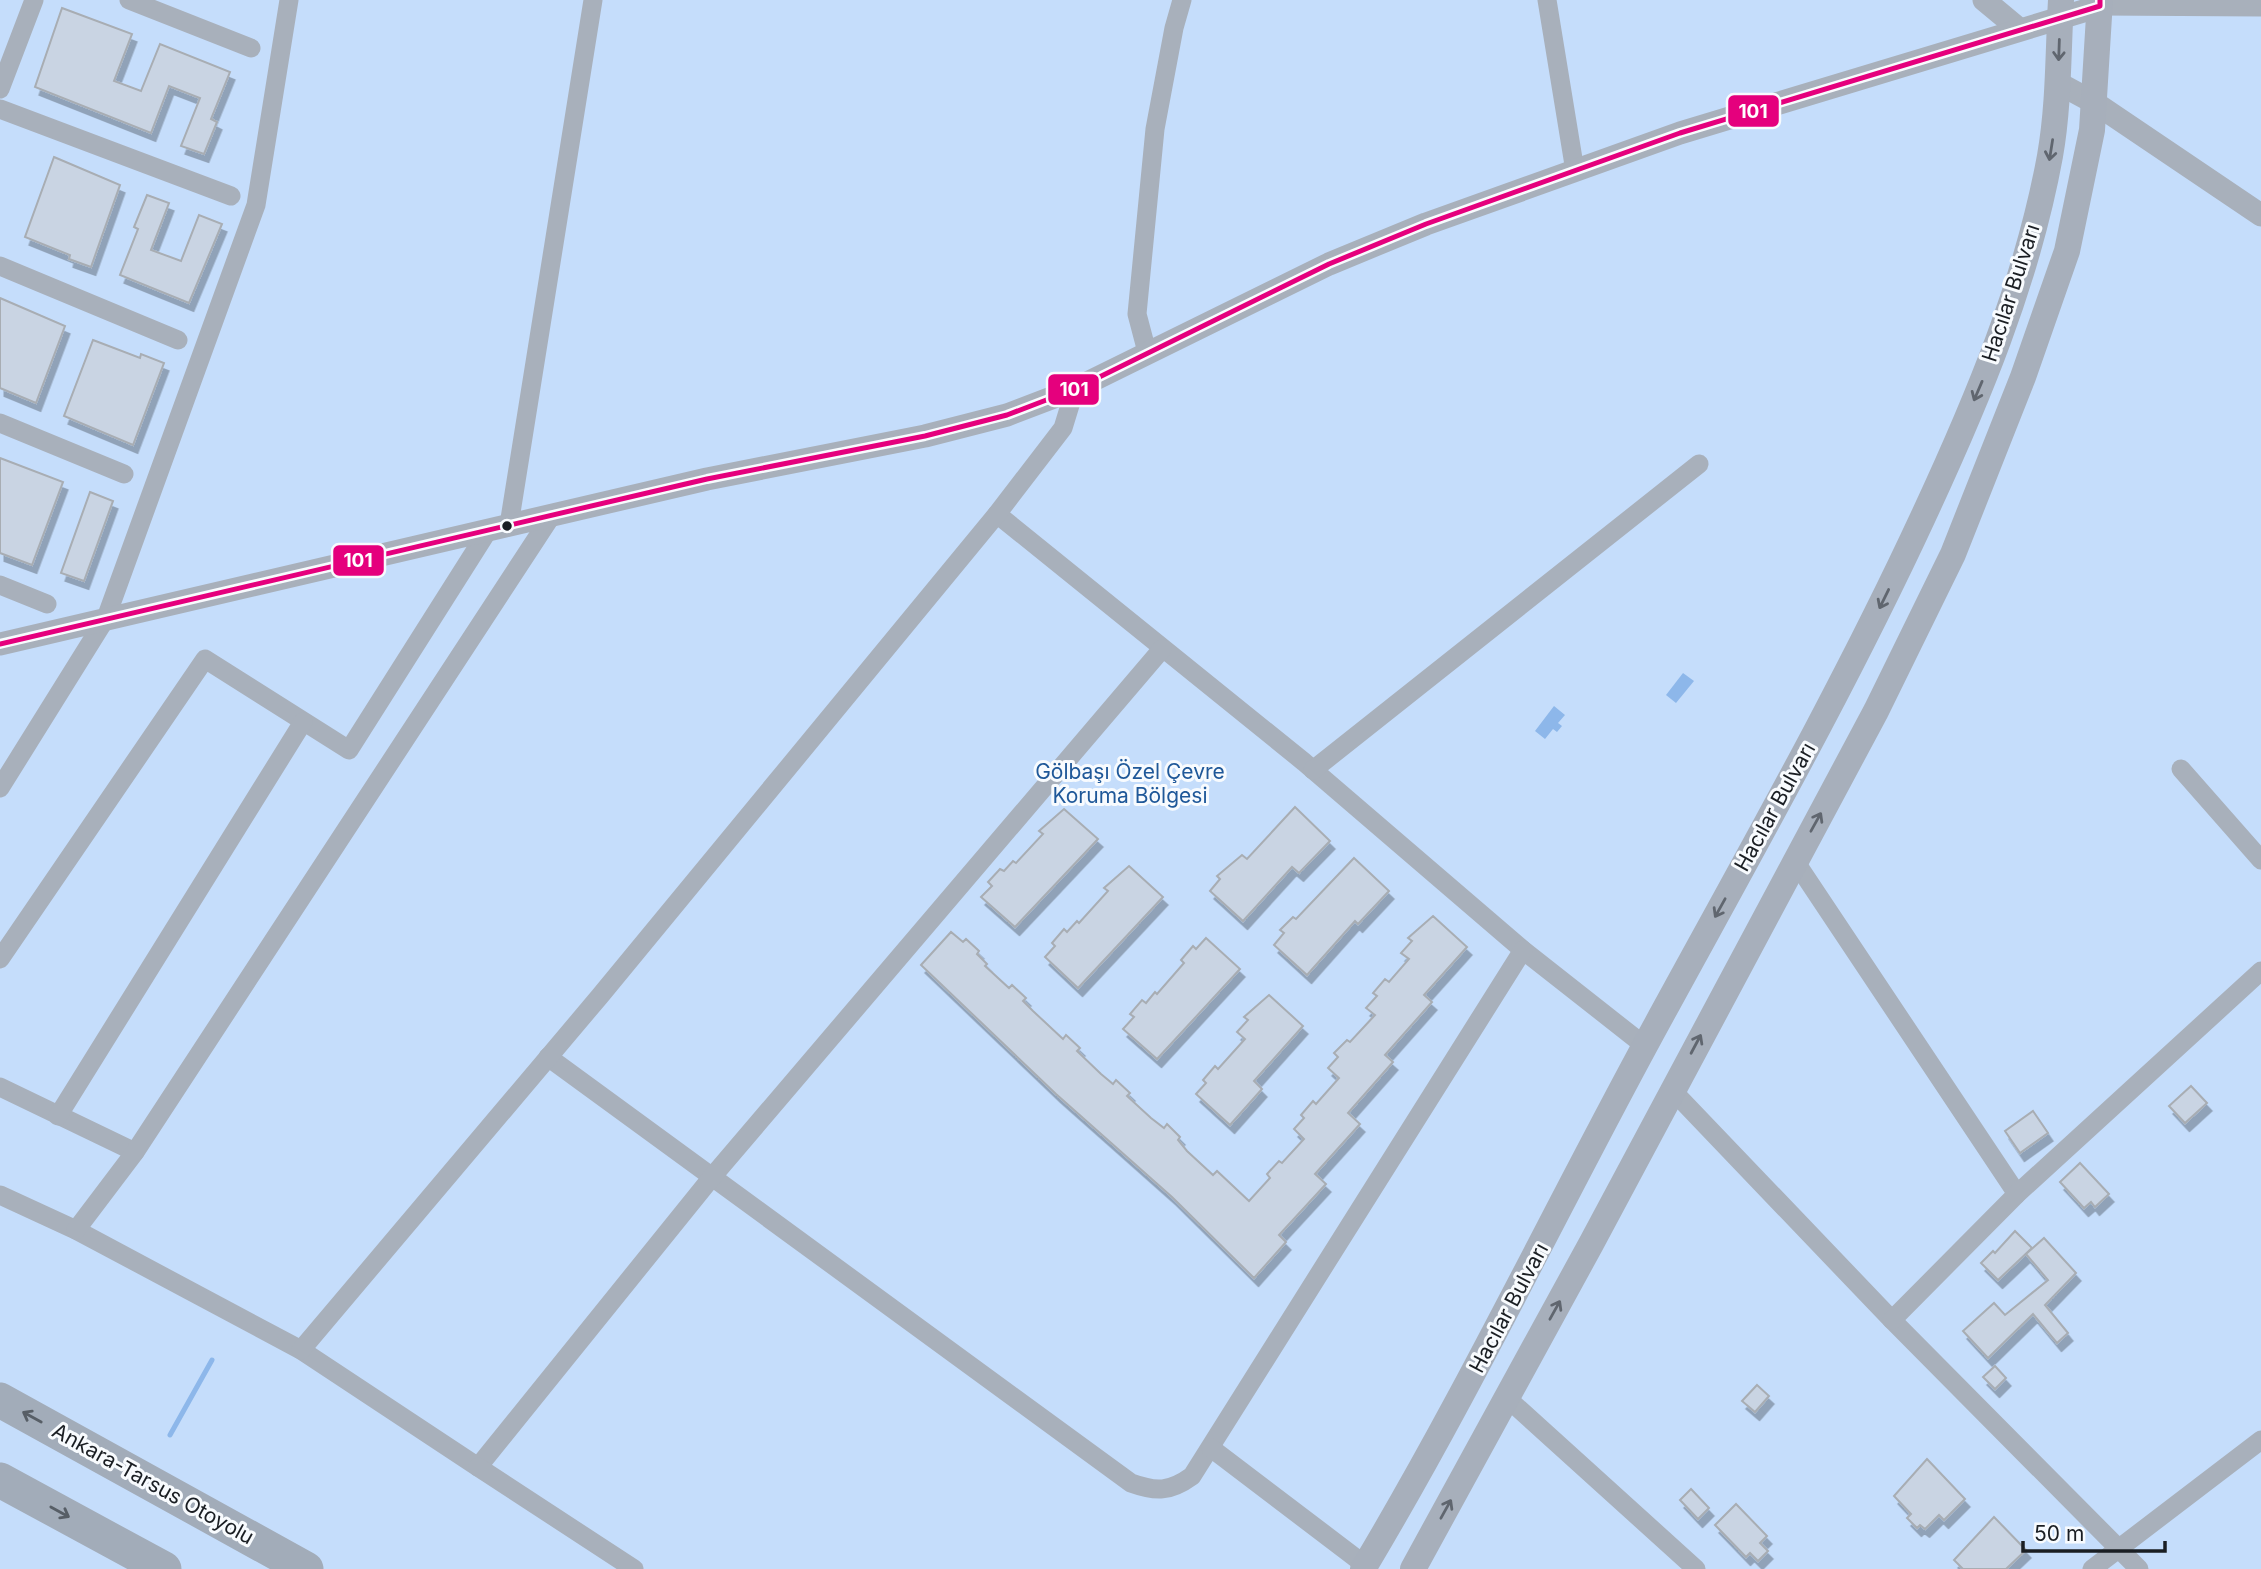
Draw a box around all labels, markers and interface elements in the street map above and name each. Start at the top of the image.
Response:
one-way arrow [2052,38,2066,61]
line badge: 101 [1727,94,1780,128]
text: 101 [1738,100,1768,123]
one-way arrow [2044,138,2057,161]
street label: Hacılar Bulvarı [1976,221,2045,365]
line badge: 101 [1047,373,1100,406]
text: 101 [1059,378,1089,401]
one-way arrow [1970,380,1983,401]
unlabelled marker [500,519,514,533]
line badge: 101 [332,544,385,577]
text: 101 [343,549,373,572]
one-way arrow [1877,588,1891,609]
street label: Hacılar Bulvarı [1729,738,1820,876]
park label: Gölbaşı Özel Çevre Koruma Bölgesi [1035,759,1225,808]
one-way arrow [1810,812,1823,833]
one-way arrow [1713,897,1727,917]
one-way arrow [1690,1034,1704,1055]
street label: Hacılar Bulvarı [1464,1239,1553,1377]
one-way arrow [1548,1300,1562,1320]
one-way arrow [22,1410,42,1424]
street label: Ankara-Tarsus Otoyolu [48,1418,258,1549]
one-way arrow [1440,1499,1453,1520]
one-way arrow [49,1506,70,1519]
scale bar [2023,1510,2165,1554]
text: 50 m [2034,1521,2084,1546]

